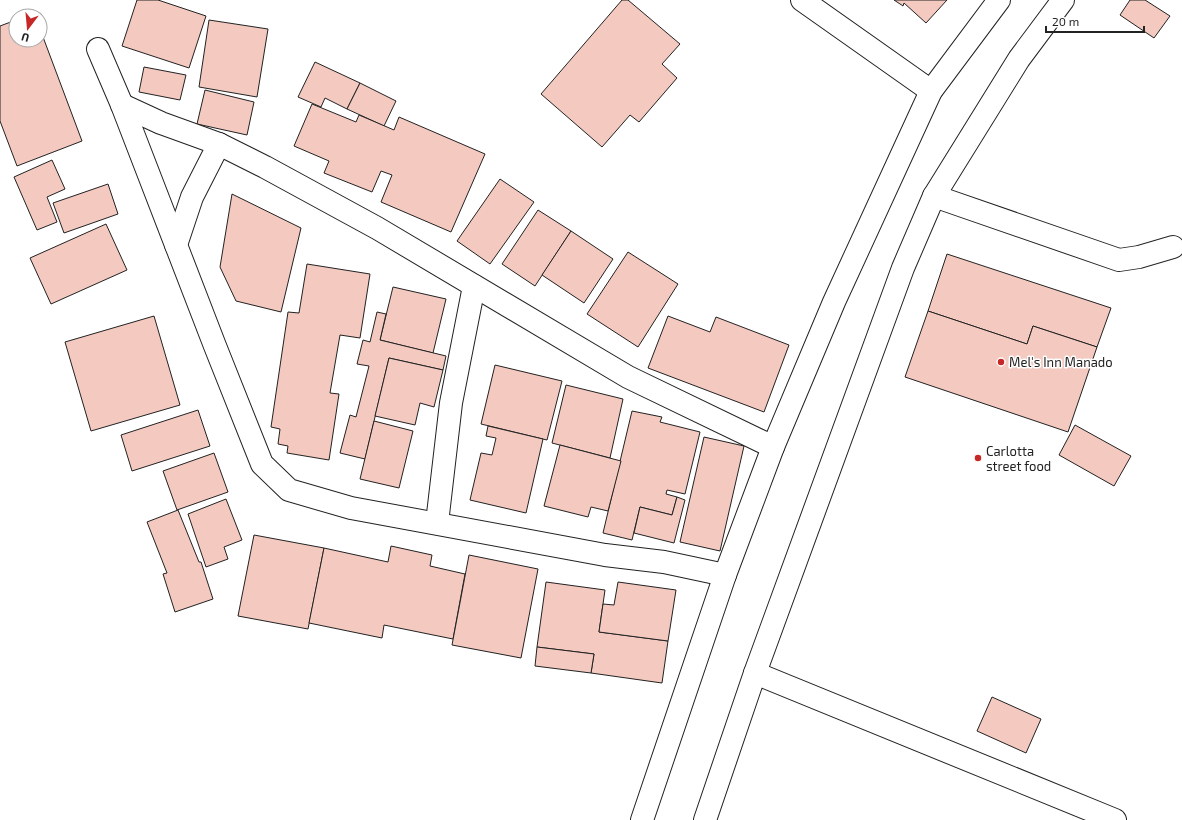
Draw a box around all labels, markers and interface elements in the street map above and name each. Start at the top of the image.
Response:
north arrow [8,8,48,48]
scale bar [1046,8,1144,34]
text: 20 m [1052,14,1079,28]
text: U [20,31,31,45]
place label: Mel's Inn Manado [1009,354,1113,370]
marker: Mel's Inn Manado [996,357,1006,367]
place label: Carlotta street food [986,443,1051,474]
marker: Carlotta street food [973,453,983,463]

